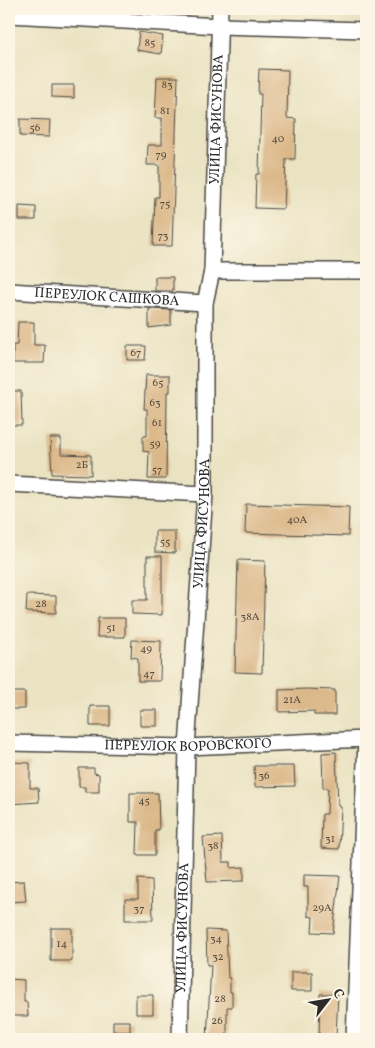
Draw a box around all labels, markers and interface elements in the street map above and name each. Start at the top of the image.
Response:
house number: 85 [145,36,155,51]
street label: УЛИЦА ФИСУНОВА [205,54,228,185]
house number: 83 [161,78,173,93]
house number: 81 [160,104,170,119]
house number: 56 [30,121,41,136]
house number: 40 [272,132,285,147]
house number: 79 [156,148,167,163]
house number: 75 [160,197,170,212]
house number: 73 [158,229,169,244]
street label: ПЕРЕУЛОК САШКОВА [34,283,180,311]
house number: 67 [131,346,141,361]
house number: 65 [153,376,163,391]
house number: 63 [149,396,161,411]
house number: 61 [152,416,162,431]
house number: 59 [150,437,161,452]
house number: 2Б [76,458,89,473]
street label: УЛИЦА ФИСУНОВА [189,458,215,589]
house number: 57 [152,463,162,478]
house number: 40А [287,513,308,528]
house number: 55 [160,535,170,550]
house number: 28 [35,597,47,612]
house number: 38А [241,610,260,625]
house number: 51 [106,621,116,636]
house number: 49 [140,642,152,657]
house number: 47 [143,667,155,682]
house number: 21А [283,693,301,708]
street label: ПЕРЕУЛОК ВОРОВСКОГО [104,734,272,757]
house number: 36 [258,769,270,784]
house number: 45 [138,794,150,809]
house number: 31 [325,832,335,847]
house number: 38 [207,839,219,854]
street label: УЛИЦА ФИСУНОВА [172,863,194,993]
house number: 29А [312,901,332,916]
house number: 37 [134,902,144,917]
house number: 34 [210,932,223,947]
house number: 14 [57,937,68,952]
house number: 32 [212,950,224,965]
north arrow [302,976,352,1026]
text: С [327,985,348,1003]
house number: 28 [214,992,226,1007]
house number: 26 [211,1014,223,1029]

